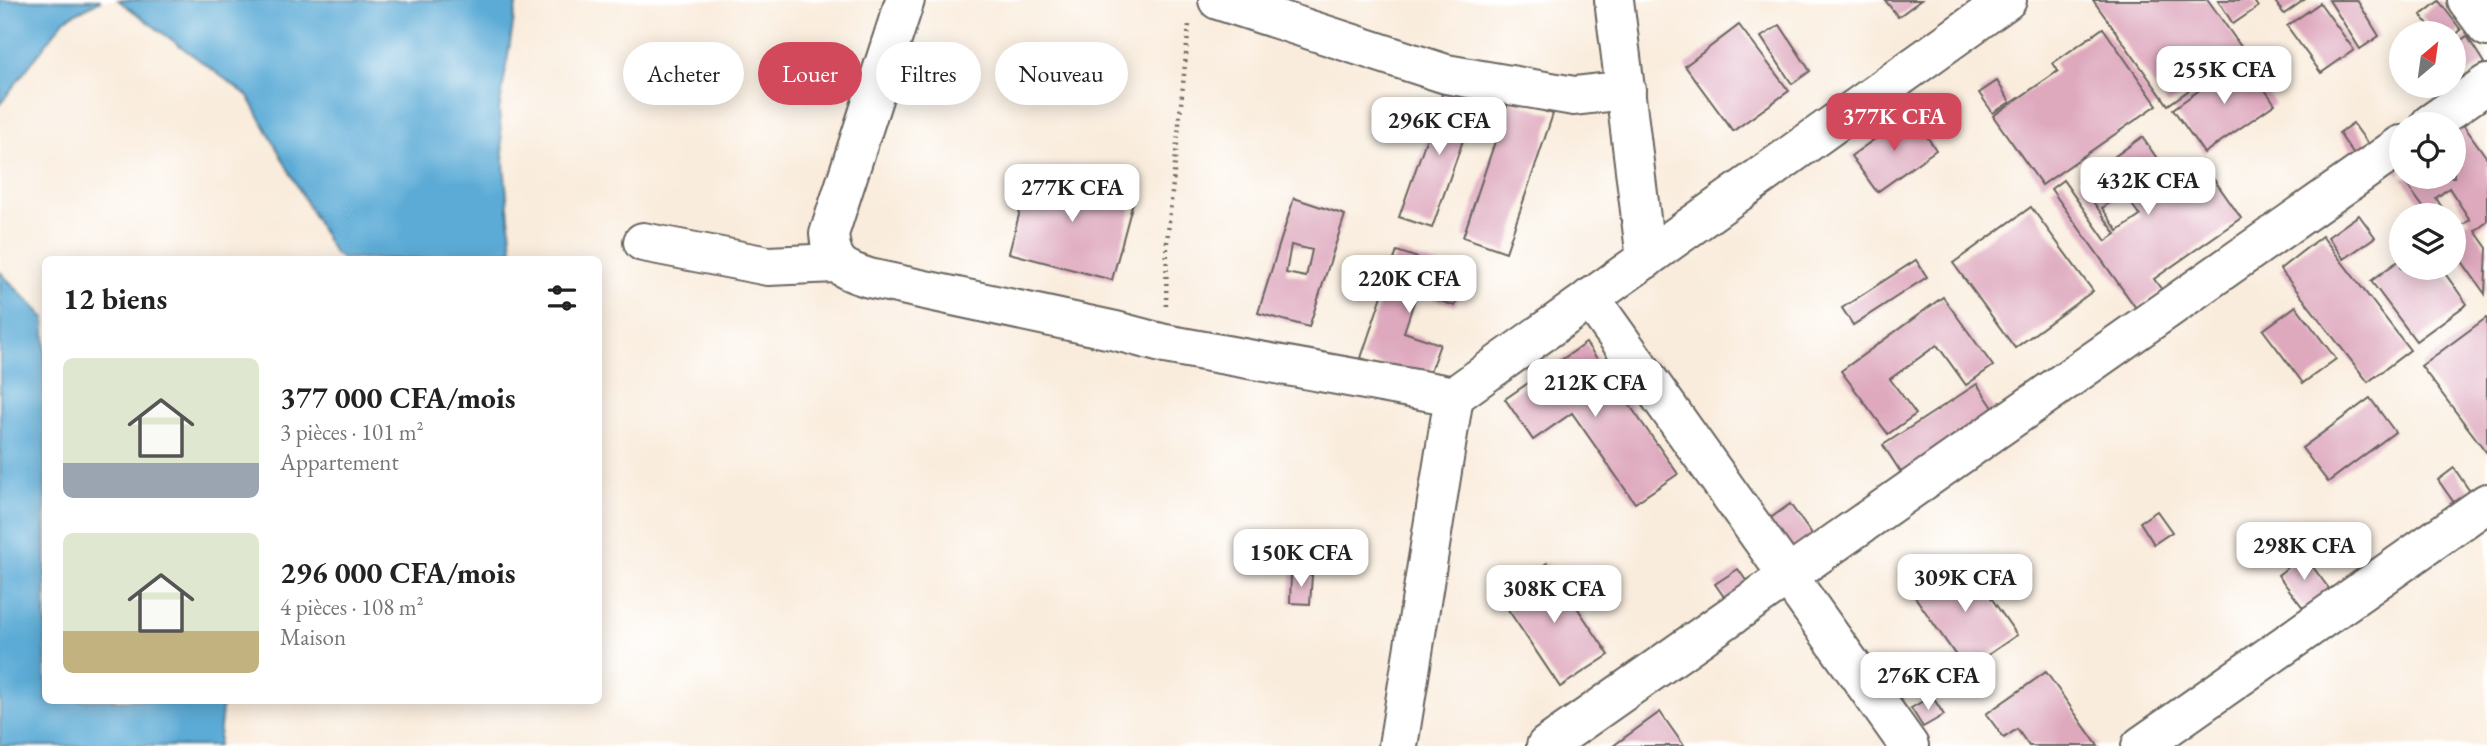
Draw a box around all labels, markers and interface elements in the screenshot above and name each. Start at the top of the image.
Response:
north arrow [2389,21,2466,98]
map controls [2389,21,2466,280]
chip: Acheter [623,42,744,105]
chip: Louer [758,42,862,105]
chip: Filtres [876,42,981,105]
chip: Nouveau [995,42,1128,105]
pin: 255K CFA [2152,46,2296,106]
text: 255K CFA [2172,54,2276,84]
pin: 377K CFA [1822,94,1966,153]
pin: 296K CFA [1367,97,1511,157]
text: 377K CFA [1842,101,1946,131]
text: 296K CFA [1387,105,1491,135]
button: locate [2389,112,2466,189]
pin: 432K CFA [2076,158,2220,217]
pin: 277K CFA [1000,164,1144,224]
text: 432K CFA [2096,165,2200,195]
text: 277K CFA [1020,172,1124,202]
button: layers [2389,203,2466,280]
pin: 220K CFA [1337,256,1481,315]
text: 220K CFA [1357,263,1461,293]
text: 12 biens [63,279,167,318]
icon: filters [543,279,581,317]
pin: 212K CFA [1523,360,1667,419]
text: 212K CFA [1543,367,1647,397]
text: 377 000 CFA/mois [280,378,516,417]
icon: home [119,386,203,470]
text: 3 pièces · 101 m² [280,417,424,447]
text: Appartement [280,447,399,477]
pin: 298K CFA [2232,522,2376,582]
pin: 150K CFA [1229,530,1373,589]
text: 298K CFA [2252,530,2356,560]
text: 150K CFA [1249,537,1353,567]
text: 296 000 CFA/mois [280,553,516,592]
pin: 309K CFA [1893,554,2037,614]
icon: home [119,561,203,645]
text: 309K CFA [1913,562,2017,592]
pin: 308K CFA [1482,566,1626,625]
text: 308K CFA [1502,573,1606,603]
text: 4 pièces · 108 m² [280,592,424,622]
text: Maison [280,622,346,652]
pin: 276K CFA [1856,652,2000,712]
text: 276K CFA [1876,660,1980,690]

